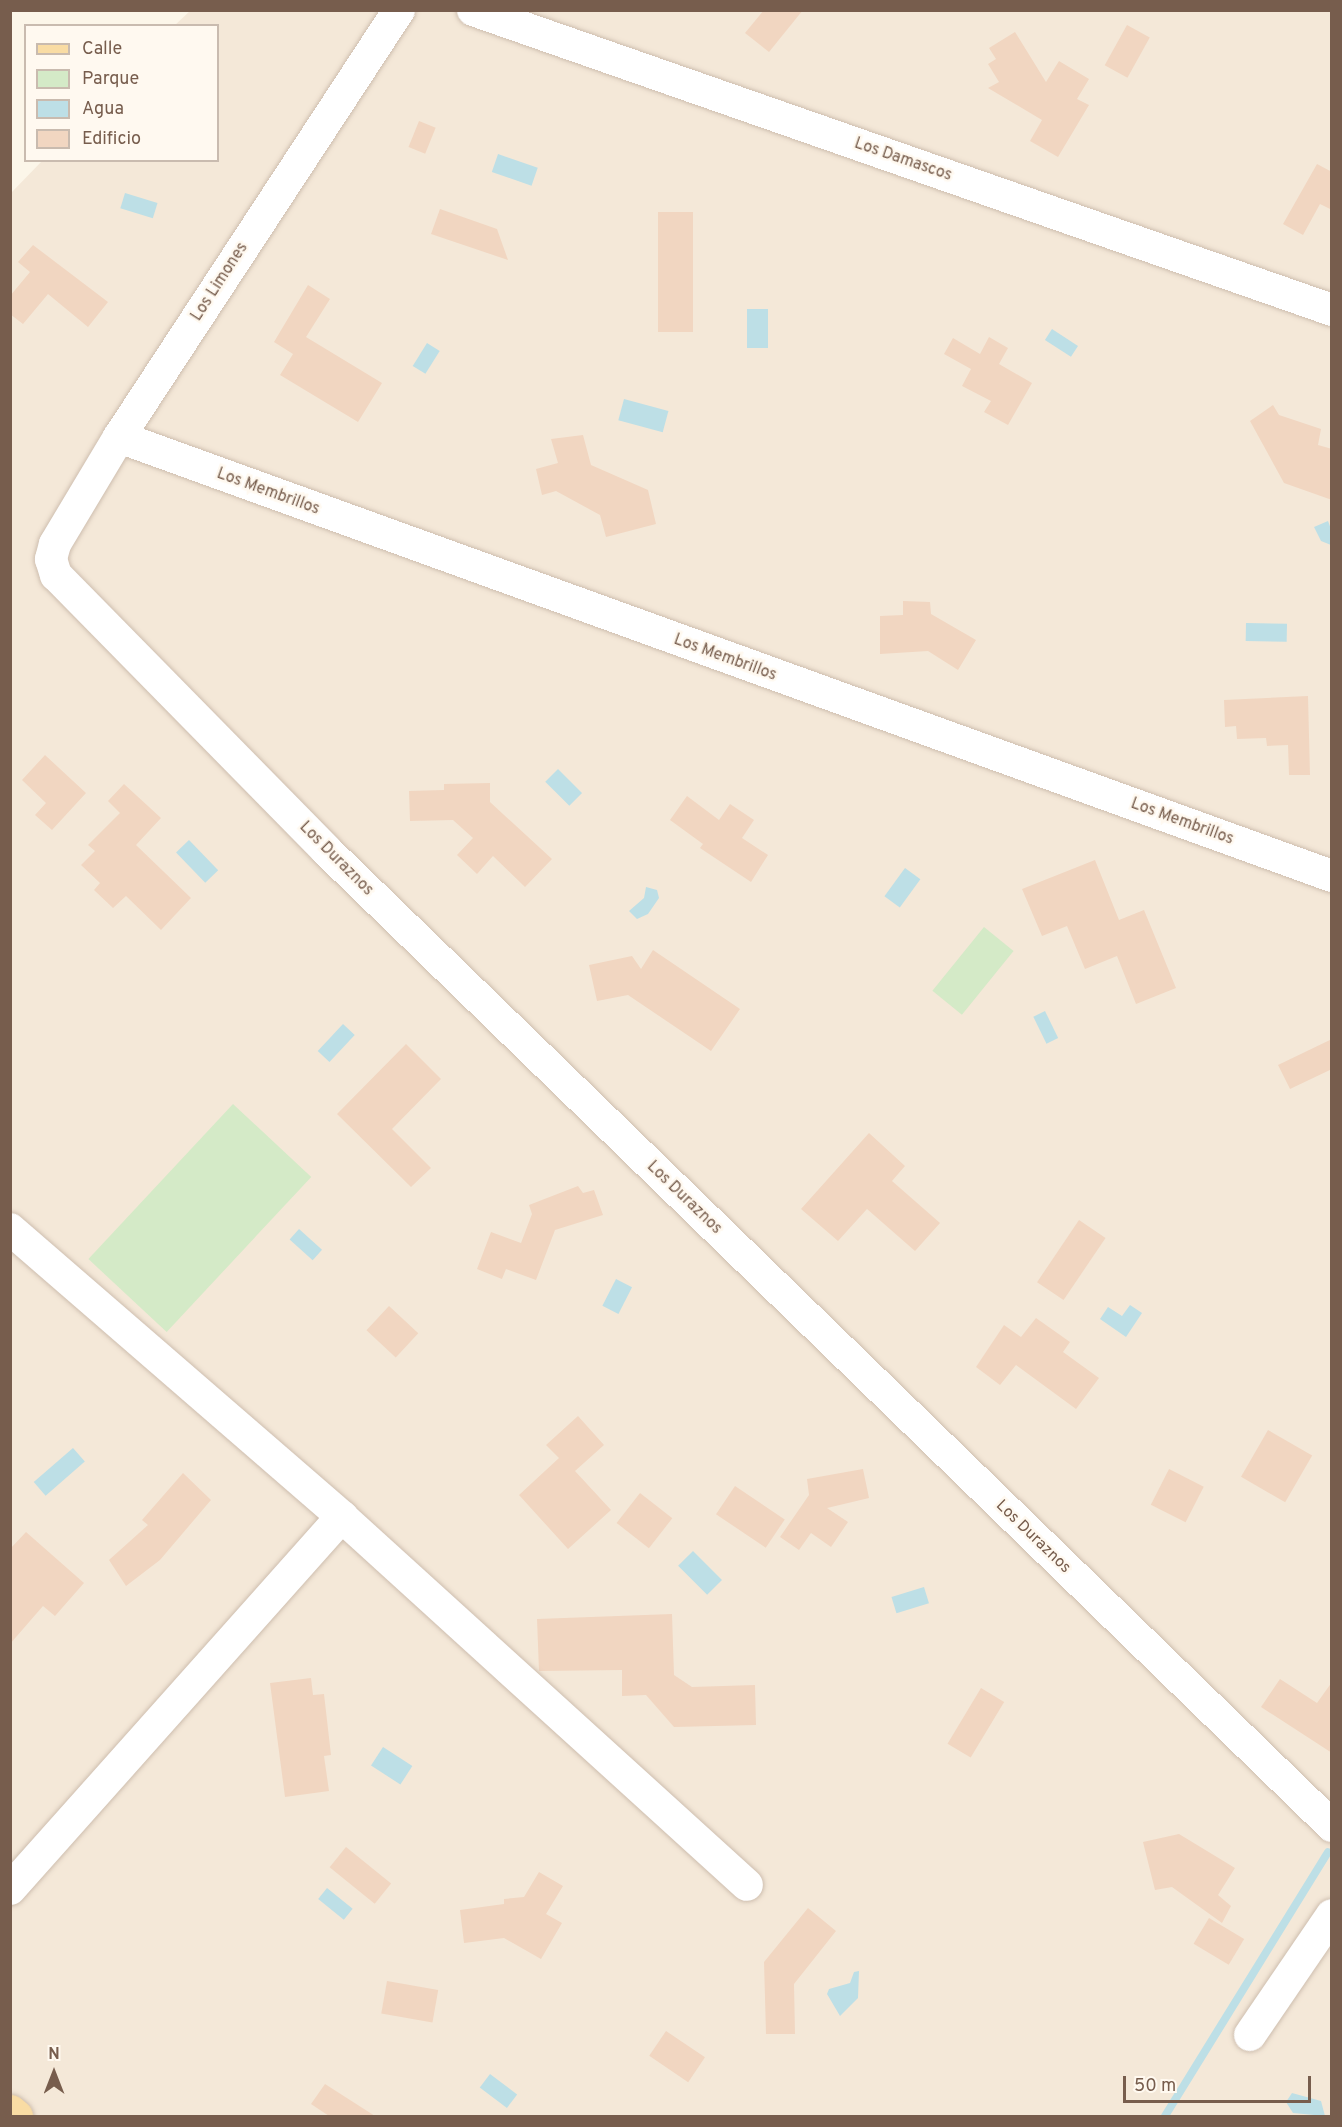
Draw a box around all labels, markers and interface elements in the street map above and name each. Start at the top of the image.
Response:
legend [24,24,219,162]
text: Calle [82,38,122,61]
text: Parque [82,68,139,91]
text: Agua [82,98,124,121]
text: Edificio [82,128,141,151]
street label: Los Damascos [852,134,954,186]
street label: Los Limones [187,239,253,325]
street label: Los Membrillos [214,465,322,519]
street label: Los Membrillos [671,631,779,685]
street label: Los Membrillos [1128,795,1236,849]
street label: Los Duraznos [295,818,377,900]
street label: Los Duraznos [642,1157,726,1239]
street label: Los Duraznos [991,1496,1075,1578]
north arrow [24,2043,84,2103]
text: N [48,2045,60,2065]
scale bar [1126,2064,1314,2102]
text: 50 m [1134,2075,1176,2098]

